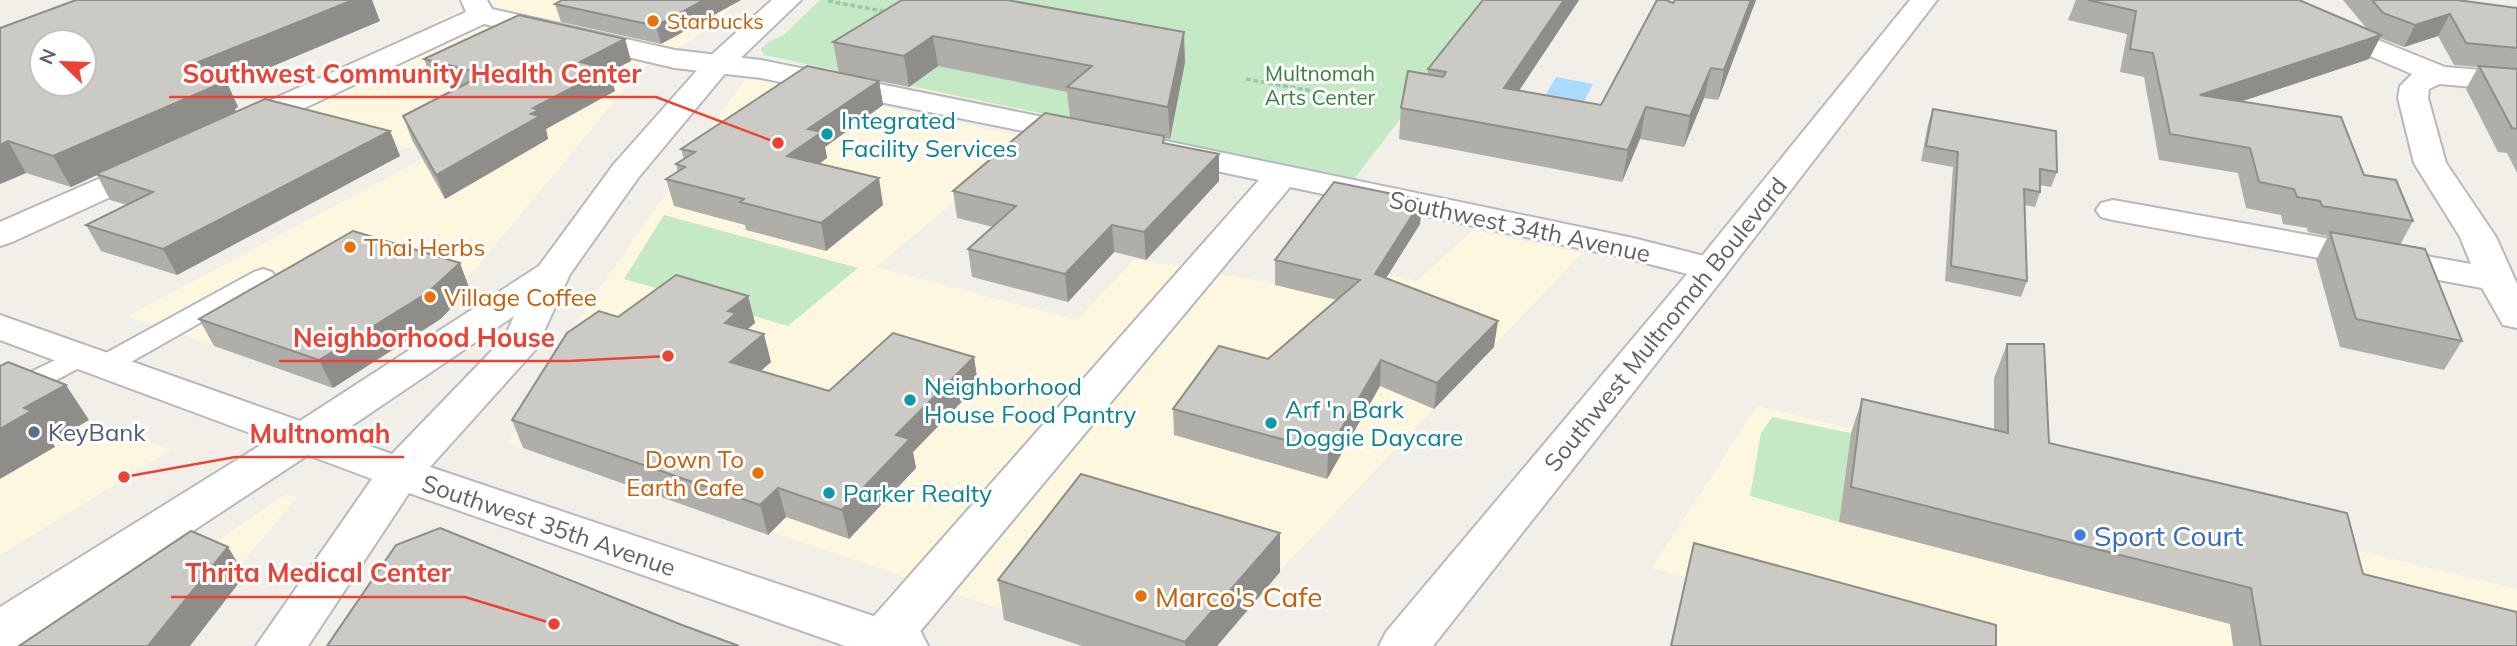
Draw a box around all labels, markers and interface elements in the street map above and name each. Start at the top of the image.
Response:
place label: Starbucks [667,8,764,34]
marker: Starbucks [645,13,661,29]
north arrow [28,28,98,98]
text: N [34,45,61,68]
callout: Southwest Community Health Center [169,50,656,97]
text: Southwest Community Health Center [182,57,642,90]
park label: Multnomah Arts Center [1265,60,1376,110]
place label: Integrated Facility Services [841,105,1017,163]
marker: Integrated Facility Services [819,126,835,142]
street label: Southwest Multnomah Boulevard [1537,171,1793,477]
street label: Southwest 34th Avenue [1387,184,1653,268]
place label: Thai Herbs [364,232,485,262]
marker: Thai Herbs [342,239,358,255]
place label: Village Coffee [444,282,597,312]
marker: Village Coffee [422,289,438,305]
callout: Neighborhood House [279,314,569,361]
text: Neighborhood House [293,321,555,354]
place label: Neighborhood House Food Pantry [924,371,1137,429]
marker: Neighborhood House Food Pantry [902,392,918,408]
place label: Arf 'n Bark Doggie Daycare [1285,394,1463,452]
callout: Multnomah [235,410,404,457]
marker: Arf 'n Bark Doggie Daycare [1263,415,1279,431]
place label: KeyBank [48,417,146,447]
text: Multnomah [250,417,391,450]
marker: KeyBank [26,424,42,440]
place label: Down To Earth Cafe [626,444,744,502]
marker: Down To Earth Cafe [750,465,766,481]
street label: Southwest 35th Avenue [418,467,680,583]
place label: Parker Realty [843,478,992,508]
marker: Parker Realty [821,485,837,501]
place label: Sport Court [2094,518,2243,553]
marker: Sport Court [2072,527,2088,543]
callout: Thrita Medical Center [171,550,465,597]
text: Thrita Medical Center [185,556,452,589]
place label: Marco's Cafe [1155,579,1323,614]
marker: Marco's Cafe [1133,588,1149,604]

